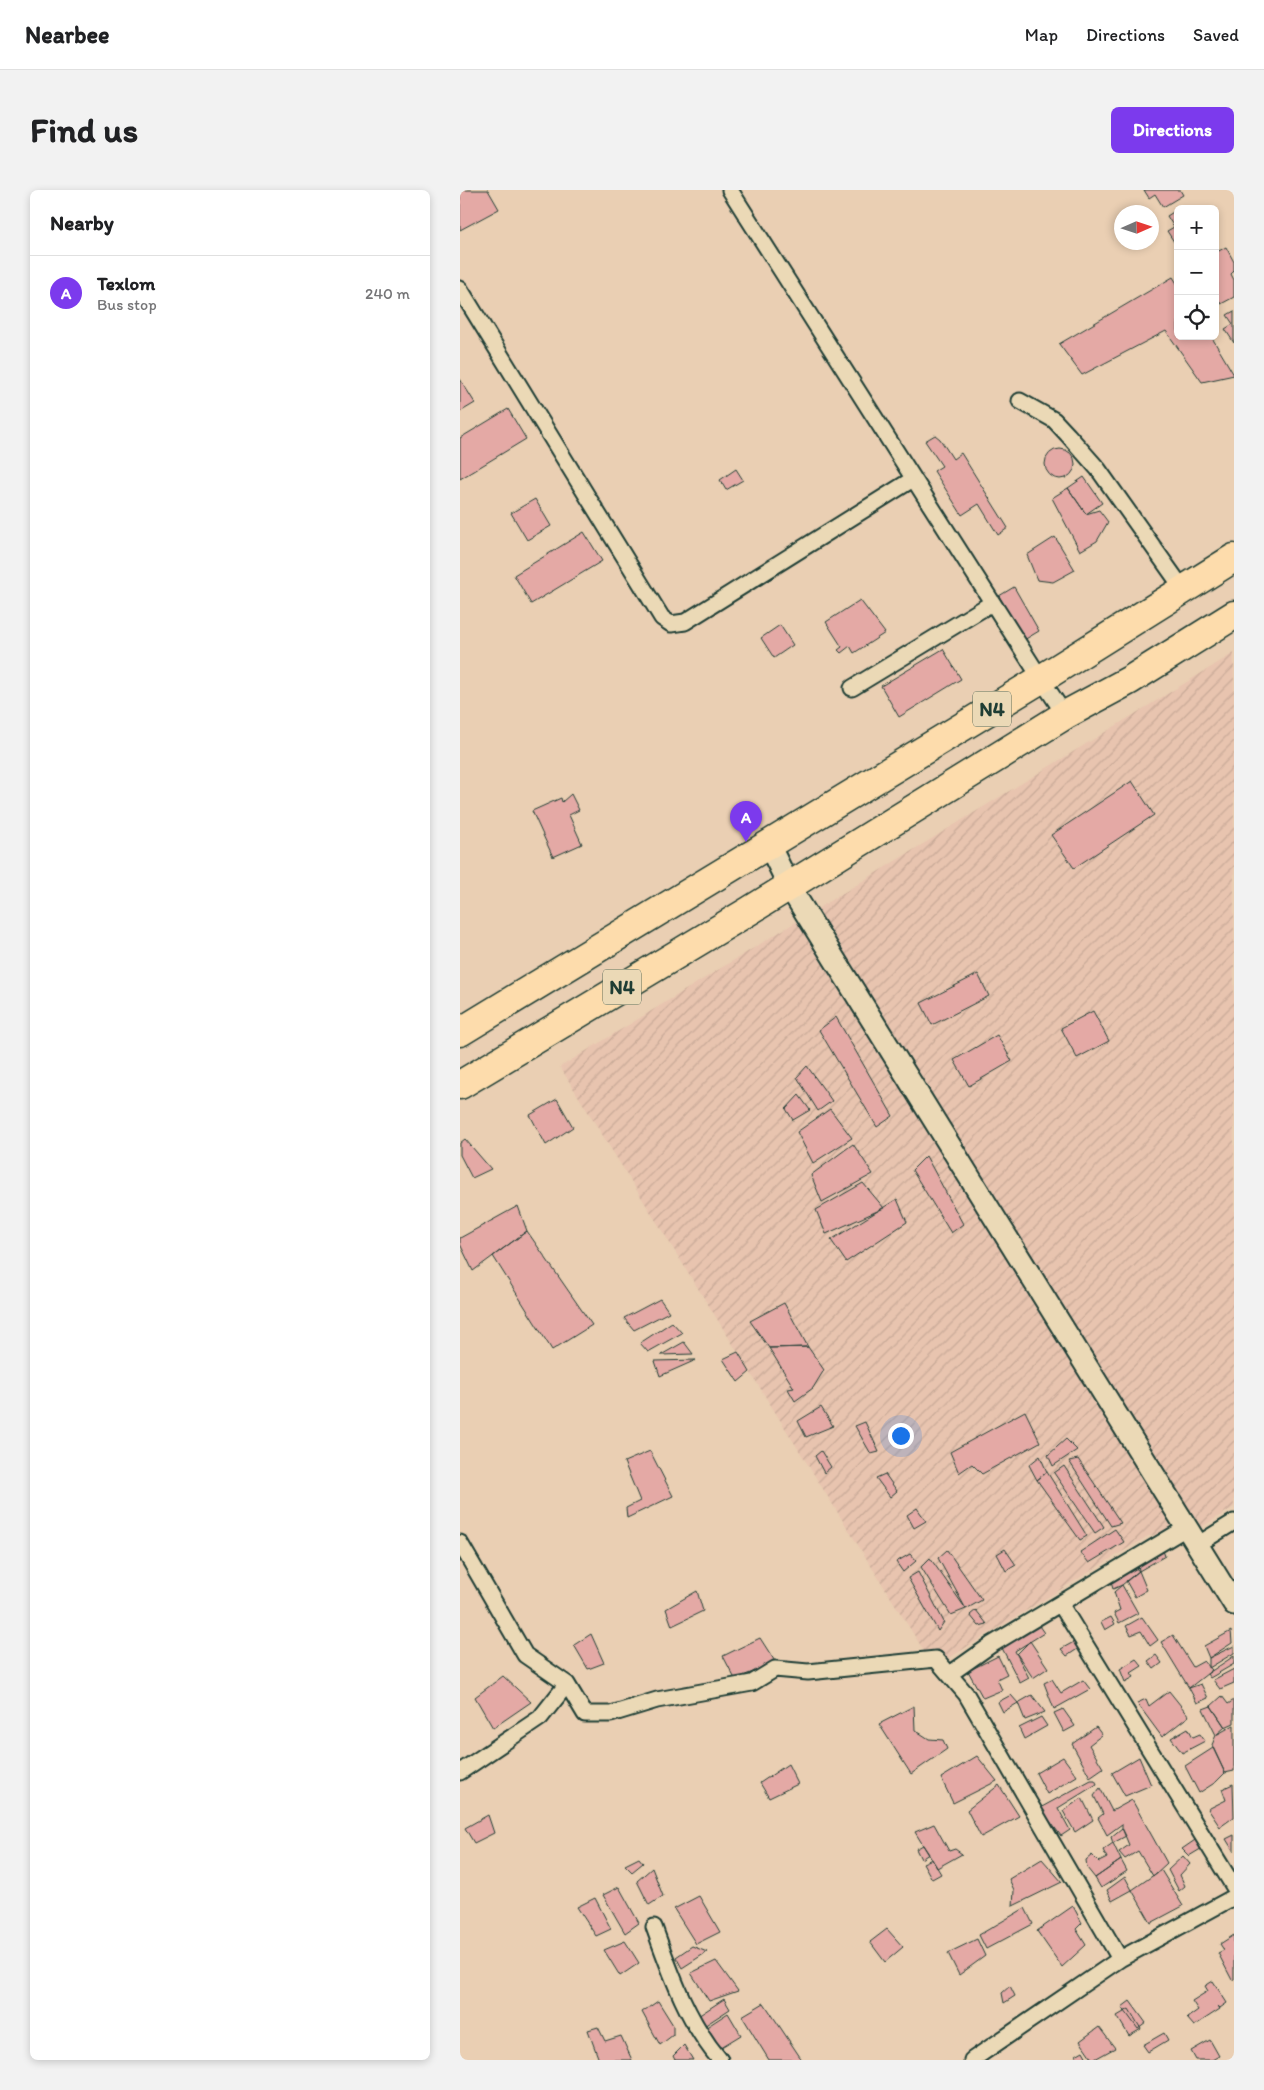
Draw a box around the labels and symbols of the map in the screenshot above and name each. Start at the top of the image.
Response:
north arrow [1114,205,1159,250]
road number: N4 [973,692,1011,726]
pin: A [730,801,762,842]
road number: N4 [603,970,641,1004]
your location [888,1423,914,1449]

